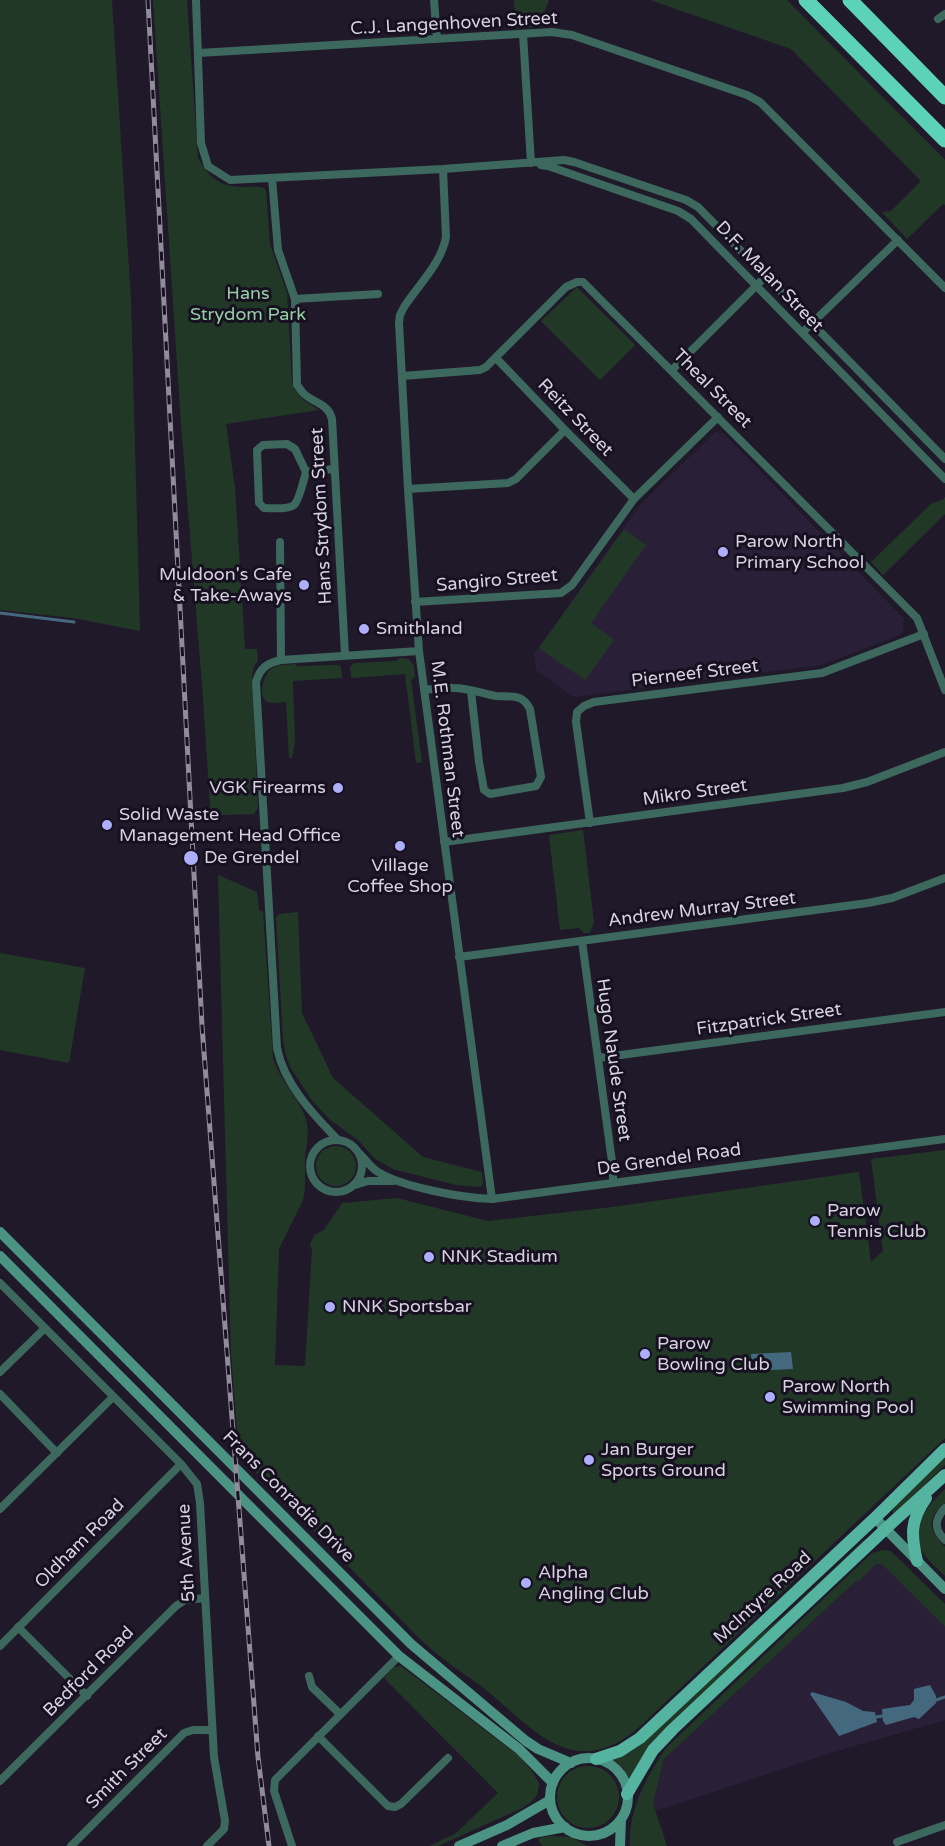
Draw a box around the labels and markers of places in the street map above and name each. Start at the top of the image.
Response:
place label: Parow North Primary School [735,531,864,574]
marker: Parow North Primary School [716,545,730,559]
place label: Muldoon's Cafe & Take-Aways [159,564,292,606]
marker: Muldoon's Cafe & Take-Aways [297,578,311,592]
place label: Smithland [376,618,463,640]
marker: Smithland [357,622,371,636]
place label: VGK Firearms [209,777,326,799]
marker: VGK Firearms [331,781,345,795]
place label: Solid Waste Management Head Office [119,804,341,846]
marker: Solid Waste Management Head Office [100,818,114,832]
marker: Village Coffee Shop [393,839,407,853]
place label: De Grendel [204,847,299,869]
marker: De Grendel [182,849,200,867]
place label: Village Coffee Shop [347,855,453,898]
place label: Parow Tennis Club [827,1200,926,1242]
marker: Parow Tennis Club [808,1214,822,1228]
place label: NNK Stadium [441,1246,558,1268]
marker: NNK Stadium [422,1250,436,1264]
place label: NNK Sportsbar [342,1296,472,1318]
marker: NNK Sportsbar [323,1300,337,1314]
place label: Parow Bowling Club [657,1333,770,1376]
marker: Parow Bowling Club [638,1347,652,1361]
place label: Parow North Swimming Pool [782,1376,914,1418]
marker: Parow North Swimming Pool [763,1390,777,1404]
place label: Jan Burger Sports Ground [601,1439,726,1482]
marker: Jan Burger Sports Ground [582,1453,596,1467]
place label: Alpha Angling Club [538,1562,649,1604]
marker: Alpha Angling Club [519,1576,533,1590]

